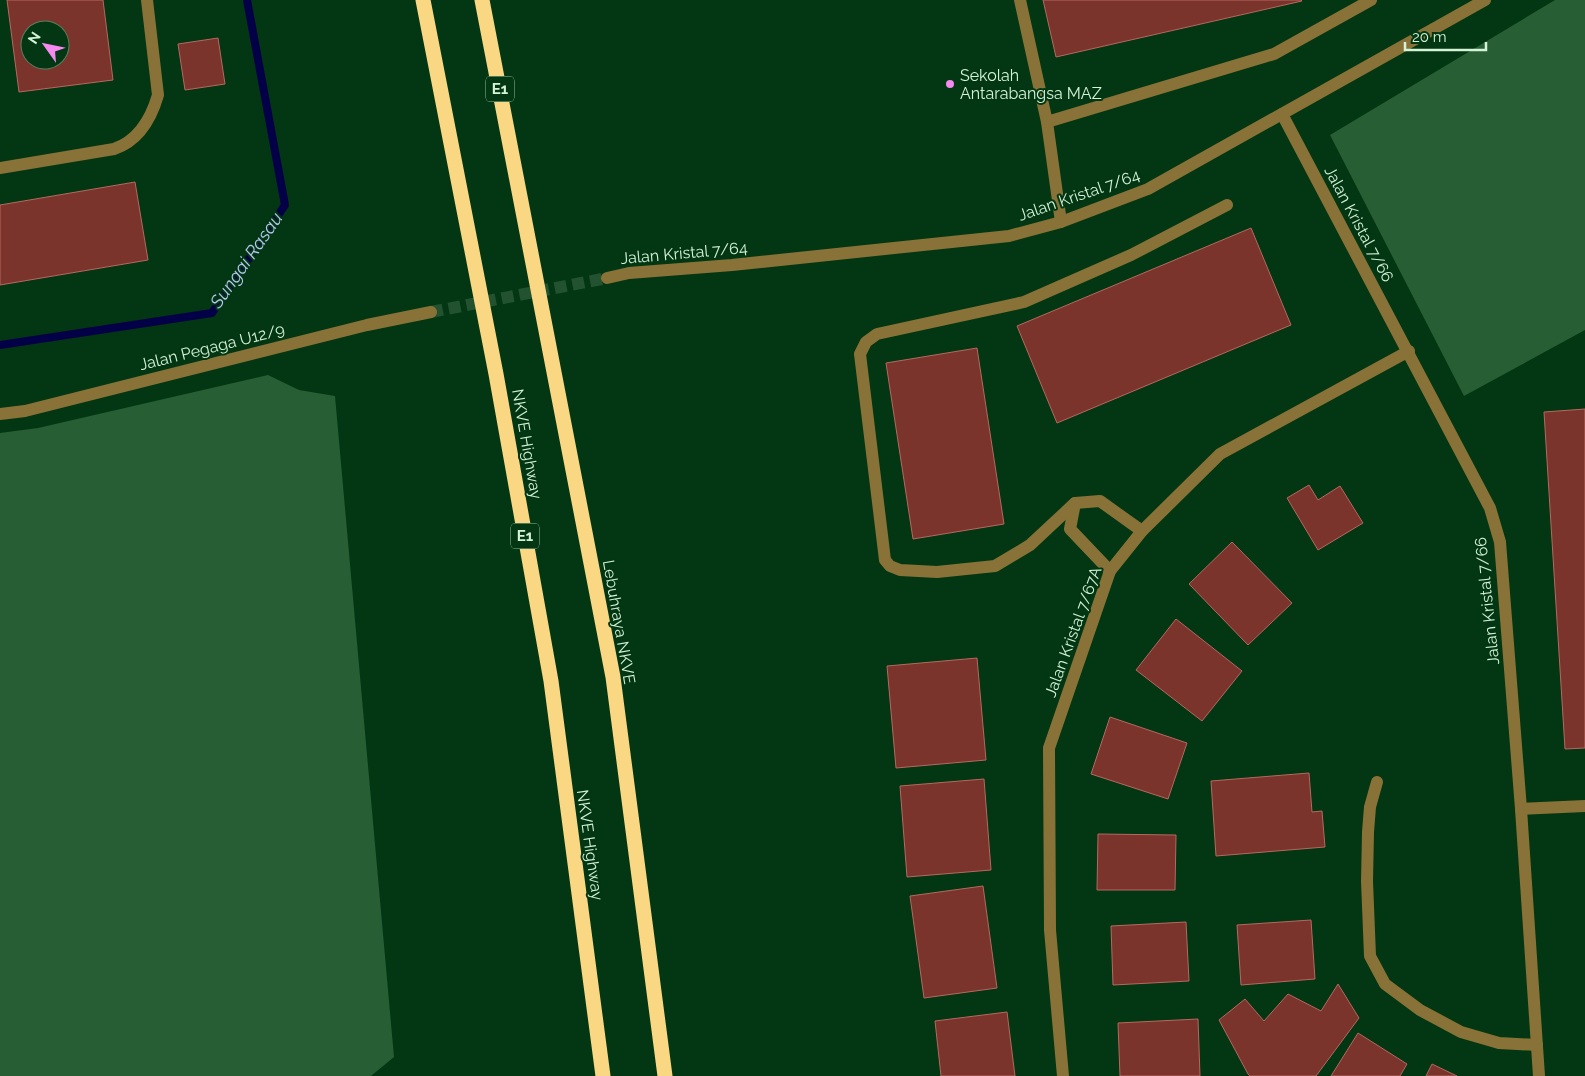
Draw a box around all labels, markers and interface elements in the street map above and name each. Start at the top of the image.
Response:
north arrow [20,20,70,70]
scale bar [1405,20,1486,52]
text: 20 m [1412,28,1447,46]
text: N [24,29,44,47]
place label: Sekolah Antarabangsa MAZ [960,66,1102,103]
road number: E1 [486,76,514,102]
marker: Sekolah Antarabangsa MAZ [944,78,956,90]
street label: Jalan Kristal 7/66 [1321,163,1397,285]
street label: Jalan Kristal 7/64 [1016,165,1143,225]
water label: Sungai Rasau [205,208,287,313]
street label: Jalan Kristal 7/64 [620,238,749,268]
street label: Jalan Pegaga U12/9 [137,320,287,374]
street label: NKVE Highway [508,387,546,501]
road number: E1 [511,524,539,548]
street label: Jalan Kristal 7/66 [1471,536,1503,666]
street label: Lebuhraya NKVE [599,558,639,686]
street label: Jalan Kristal 7/67A [1041,564,1105,700]
street label: NKVE Highway [573,788,607,902]

